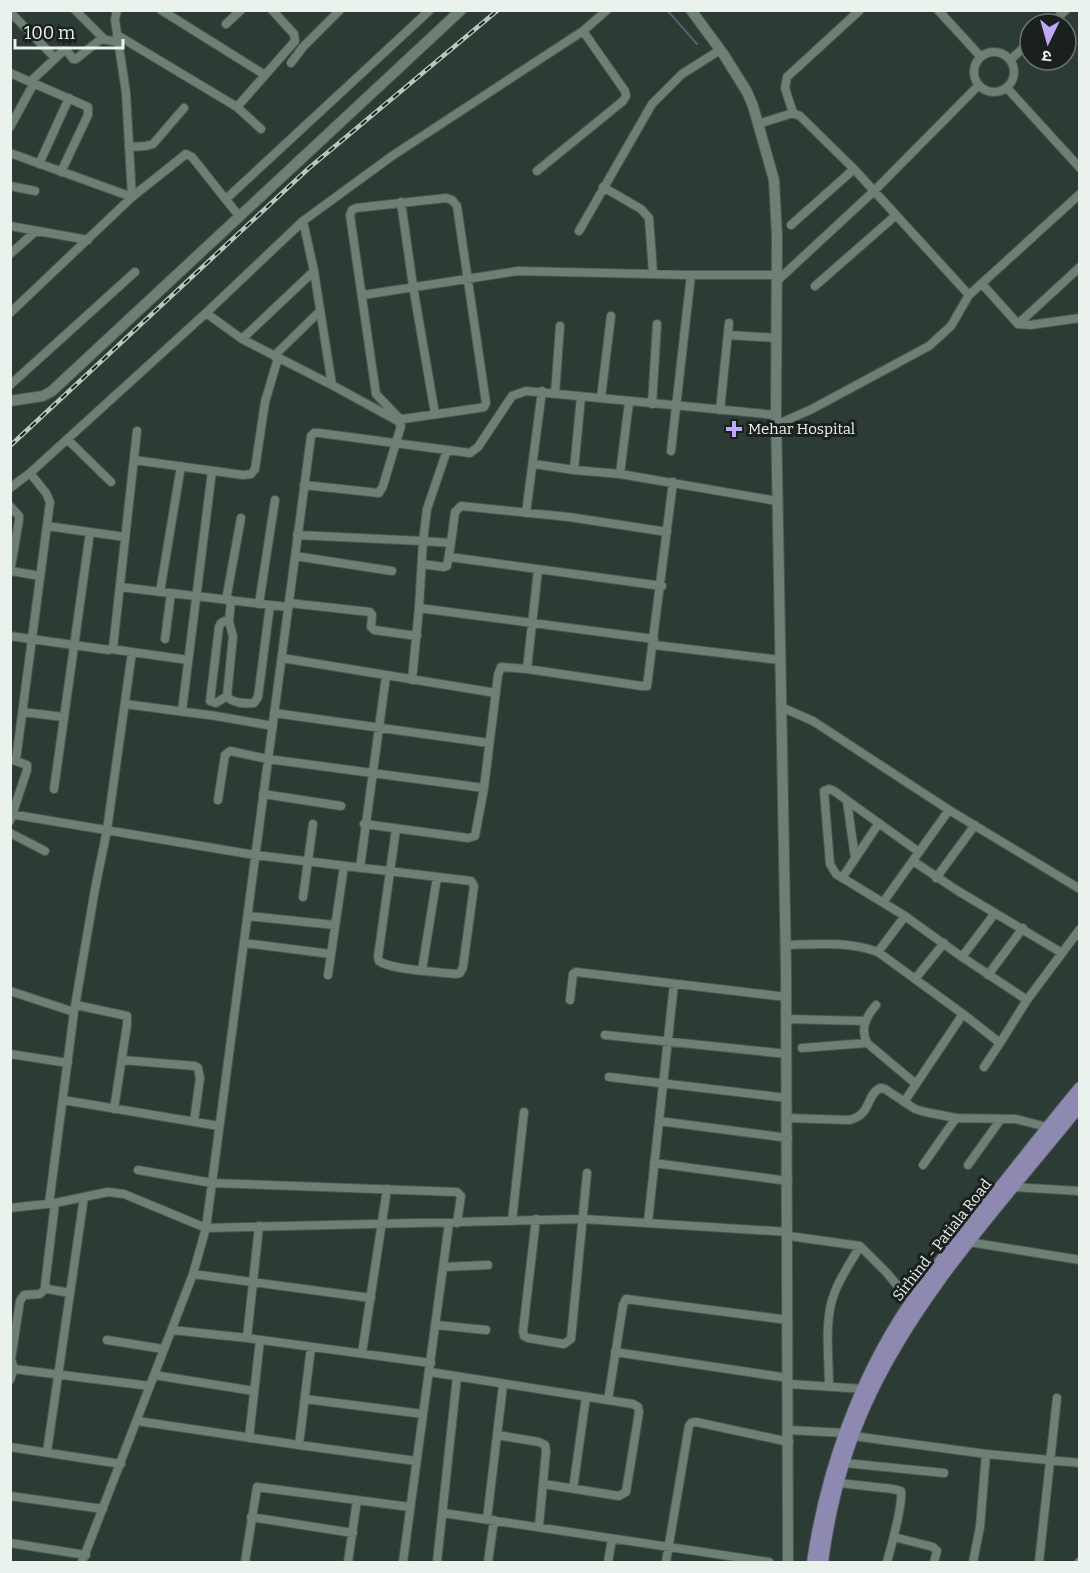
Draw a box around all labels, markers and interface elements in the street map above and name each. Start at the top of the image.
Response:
scale bar [15,12,123,50]
north arrow [1018,12,1078,72]
text: 100 m [24,22,75,44]
text: उ [1041,47,1052,66]
marker: Mehar Hospital [725,420,743,438]
place label: Mehar Hospital [748,420,855,438]
street label: Sirhind - Patiala Road [889,1175,995,1305]

